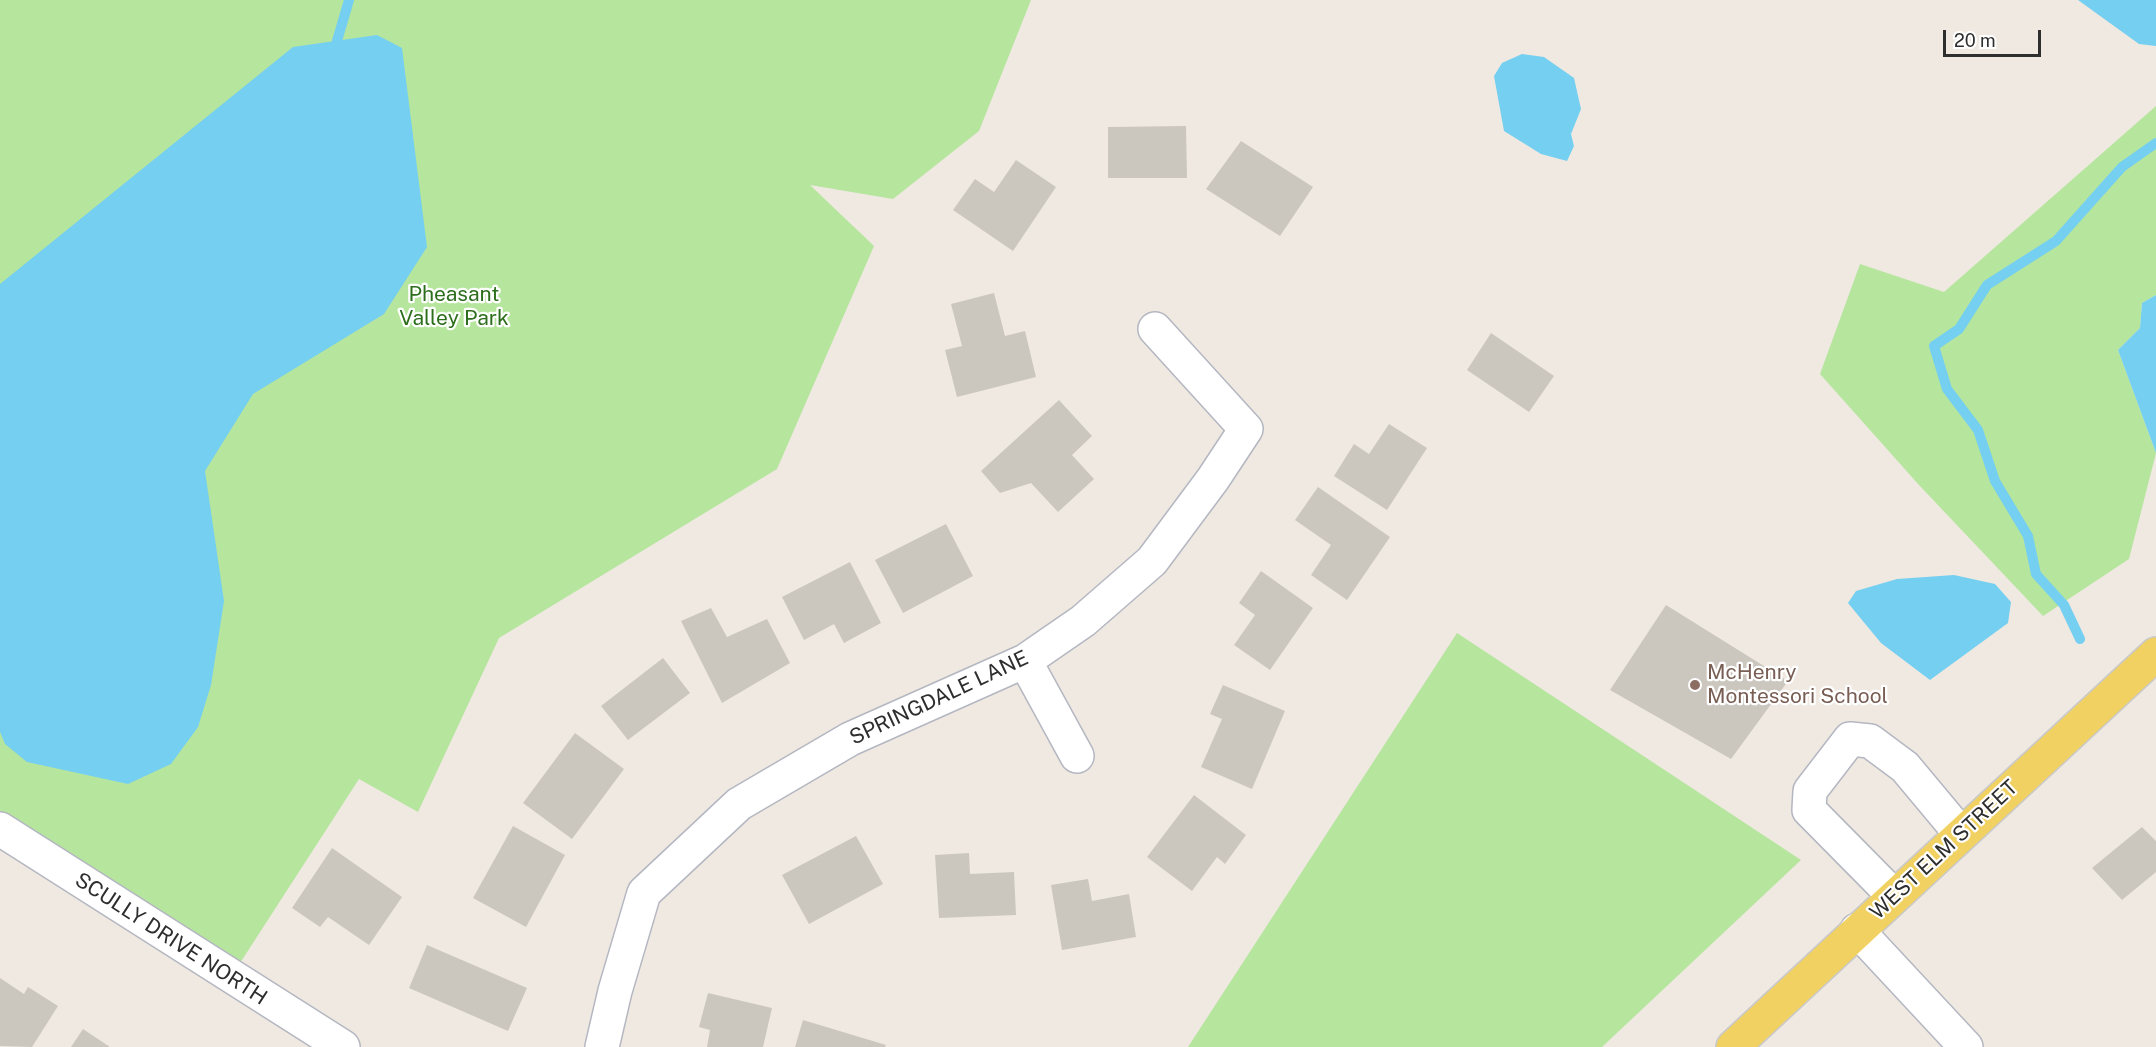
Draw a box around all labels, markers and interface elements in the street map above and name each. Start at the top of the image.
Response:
scale bar [1946,18,2044,56]
text: 20 m [1954,30,1996,51]
park label: Pheasant Valley Park [399,282,509,332]
street label: SPRINGDALE LANE [846,646,1032,750]
place label: McHenry Montessori School [1707,660,1888,710]
marker: McHenry Montessori School [1688,678,1702,692]
street label: WEST ELM STREET [1865,775,2023,925]
street label: SCULLY DRIVE NORTH [70,867,272,1011]

